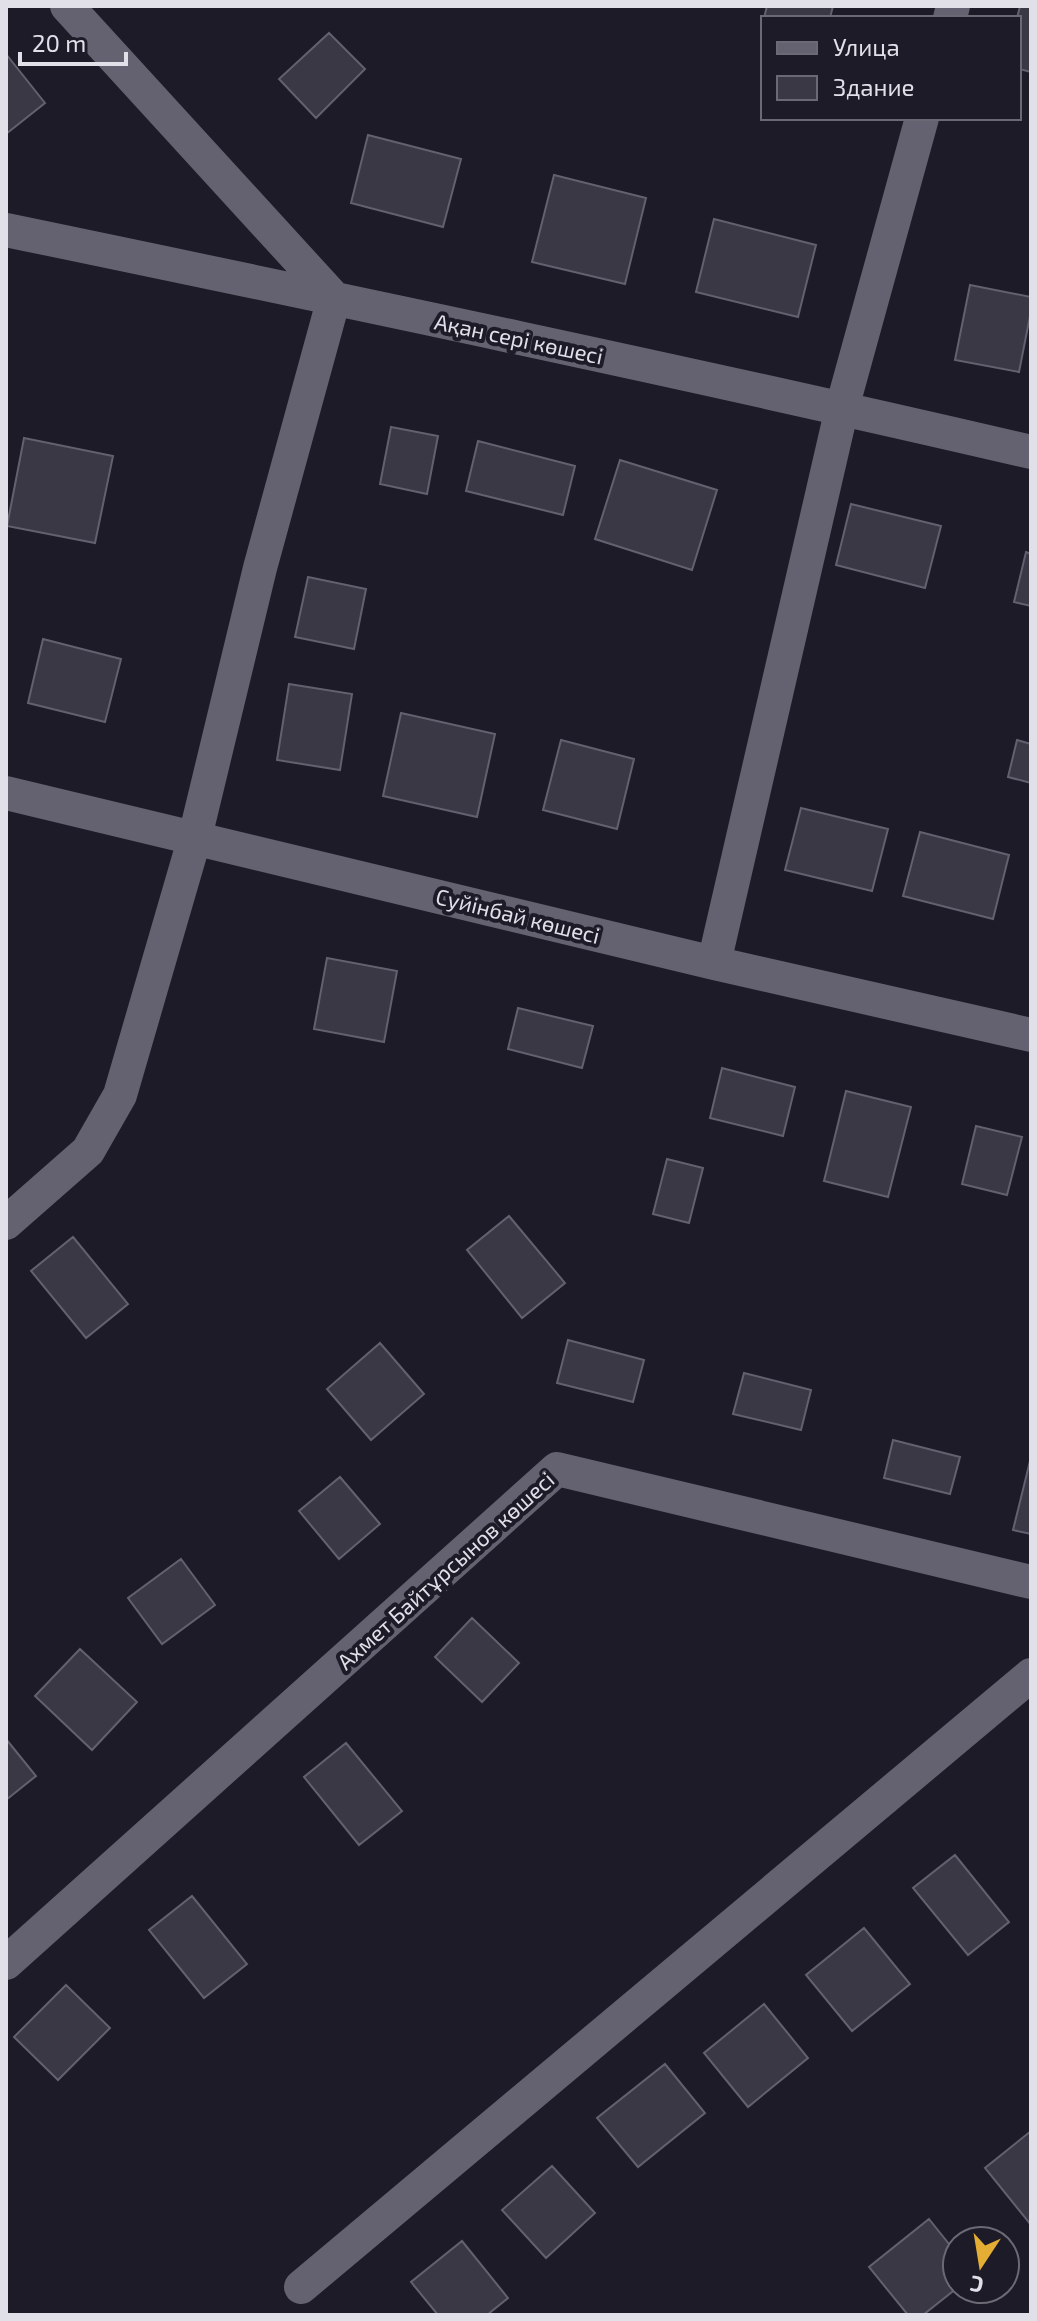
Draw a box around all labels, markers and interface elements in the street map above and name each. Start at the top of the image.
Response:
scale bar [20,16,126,66]
legend [761,16,1021,120]
text: 20 m [32,28,86,57]
text: Улица [833,32,900,61]
text: Здание [833,72,915,101]
street label: Ақан сері көшесі [432,307,606,369]
street label: Суйінбай көшесі [433,882,603,949]
street label: Ахмет Байтұрсынов көшесі [331,1466,559,1674]
north arrow [941,2225,1021,2305]
text: С [968,2271,986,2300]

